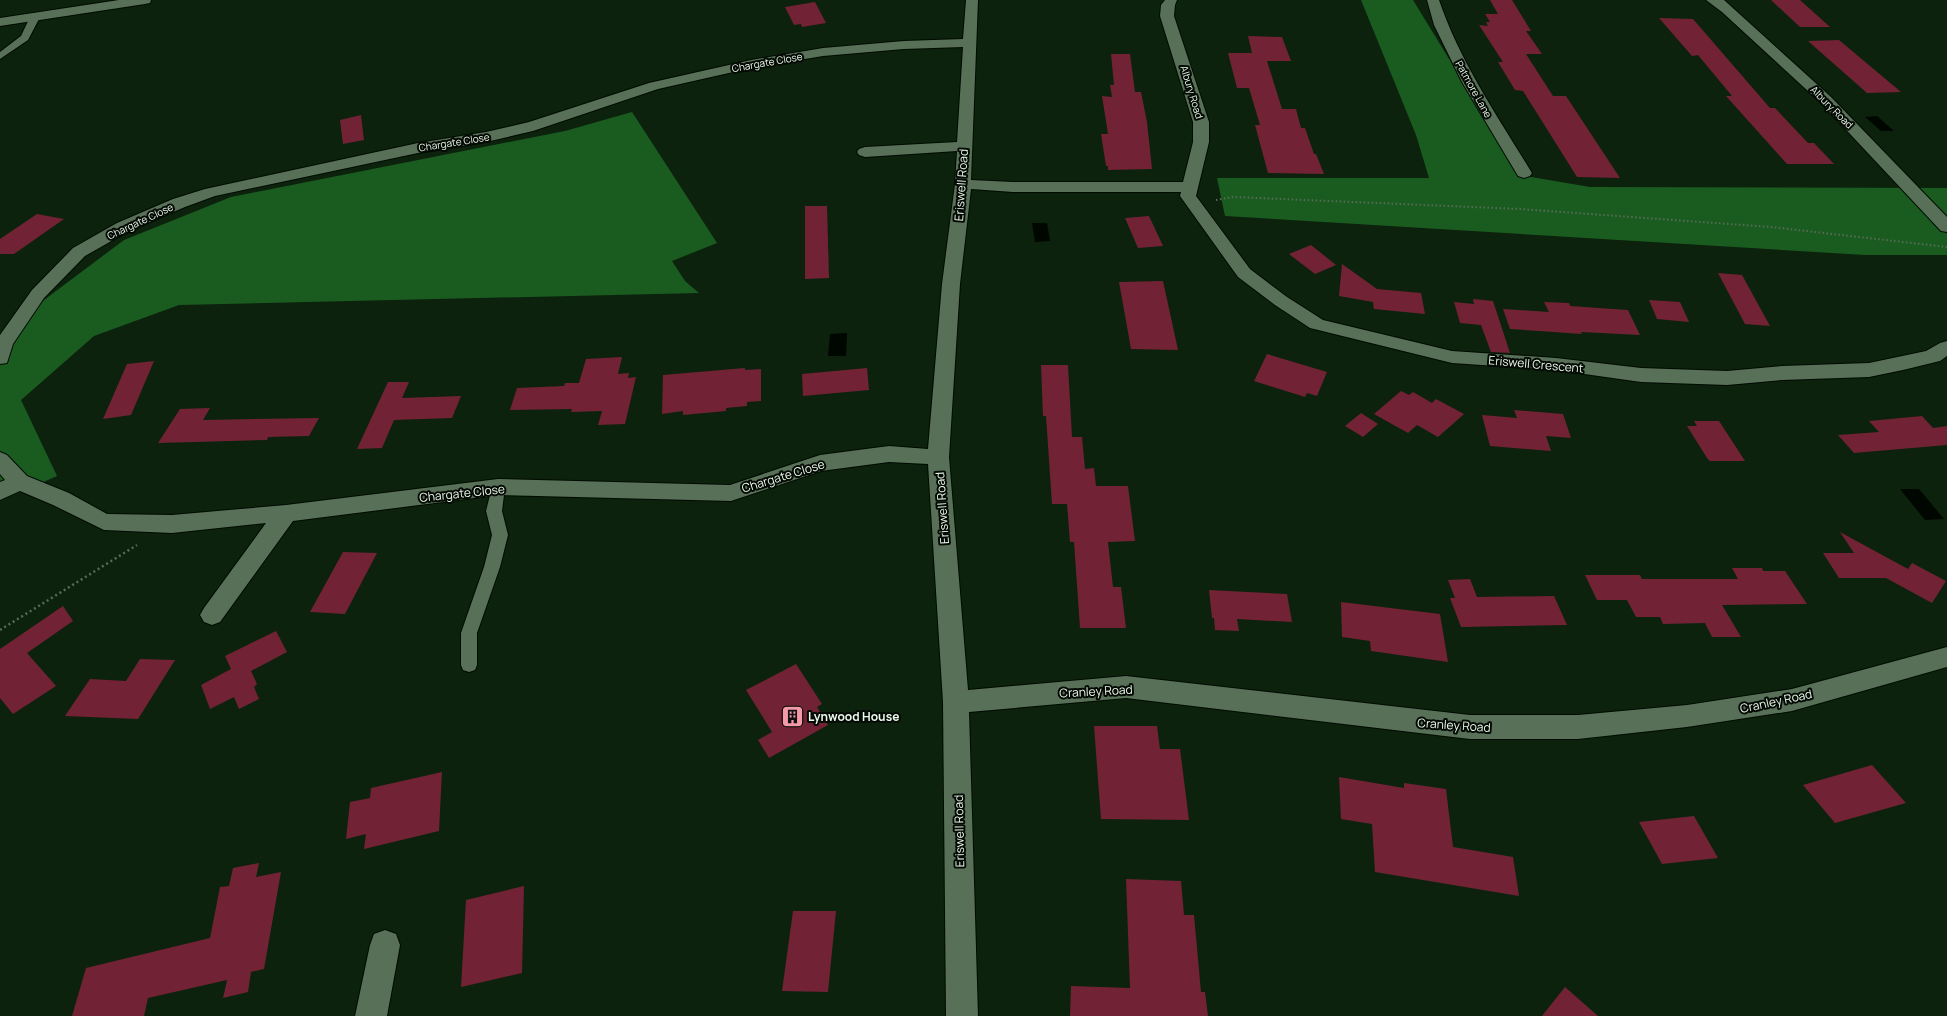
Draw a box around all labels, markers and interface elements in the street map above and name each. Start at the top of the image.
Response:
street label: Chargate Close [731,49,804,75]
street label: Patmore Lane [1452,58,1496,120]
street label: Albury Road [1177,64,1207,120]
street label: Albury Road [1808,83,1856,131]
street label: Chargate Close [418,129,491,155]
street label: Eriswell Road [950,148,972,222]
street label: Chargate Close [105,199,176,242]
street label: Eriswell Crescent [1488,351,1584,377]
street label: Chargate Close [739,455,827,497]
street label: Eriswell Road [931,471,953,545]
street label: Chargate Close [418,480,506,506]
street label: Cranley Road [1059,681,1133,701]
street label: Cranley Road [1738,685,1814,717]
building icon: Lynwood House [779,703,805,729]
place label: Lynwood House [808,708,899,725]
street label: Cranley Road [1417,714,1491,736]
street label: Eriswell Road [950,795,968,867]

